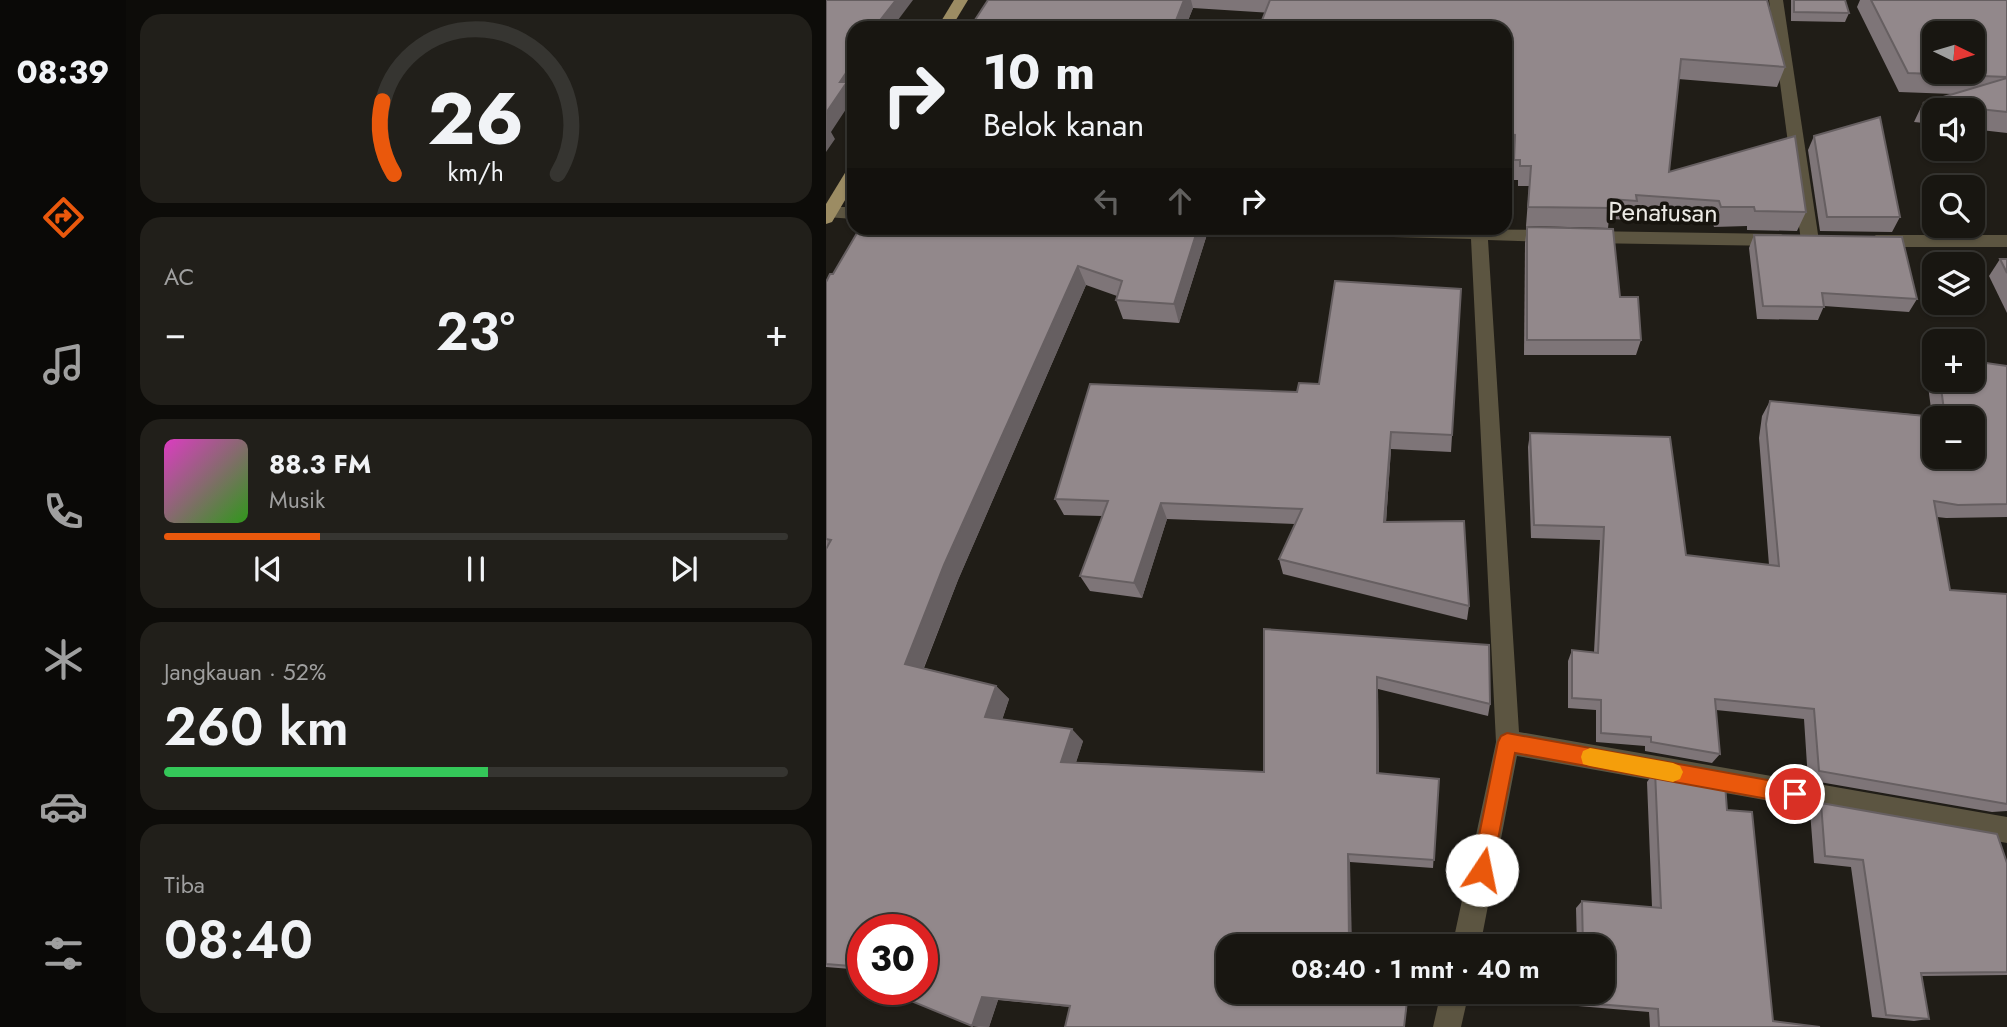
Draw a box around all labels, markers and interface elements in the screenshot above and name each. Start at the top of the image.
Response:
north arrow [1922,21,1984,84]
map controls [1922,21,1985,469]
text: 10 m [983,37,1095,107]
text: 08:39 [17,49,109,95]
icon: right [868,49,959,140]
text: 26 [428,67,524,172]
button: sound [1922,98,1985,161]
text: Belok kanan [983,102,1144,148]
text: km/h [448,154,504,190]
button: search [1922,175,1985,238]
icon: left [1088,182,1126,220]
icon: ahead [1161,182,1199,220]
icon: right [1234,182,1272,220]
street label: Penatusan [1608,192,1718,232]
icon: directions [39,193,88,242]
button: layers [1922,252,1985,315]
text: AC [164,260,194,294]
text: 23° [436,294,515,370]
text: − [164,305,186,360]
text: + [765,305,788,360]
button: + [1922,329,1985,392]
icon: music [39,340,88,389]
button: − [1922,406,1985,469]
text: 88.3 FM [269,445,371,483]
text: Musik [269,483,325,517]
icon: phone [39,487,88,536]
icon: previous [249,550,287,588]
icon: pause [457,550,495,588]
icon: next [665,550,703,588]
icon: climate [39,635,88,684]
text: Jangkauan · 52% [164,655,326,689]
text: 260 km [164,689,349,765]
pin [1765,764,1825,824]
icon: arrive [1776,775,1814,813]
icon: car [39,782,88,831]
position arrow [1445,833,1519,907]
text: Tiba [164,868,205,902]
text: 08:40 [164,902,313,978]
speed limit sign: 30 [847,914,938,1005]
icon: filters [39,929,88,978]
text: 08:40 · 1 mnt · 40 m [1291,950,1540,988]

